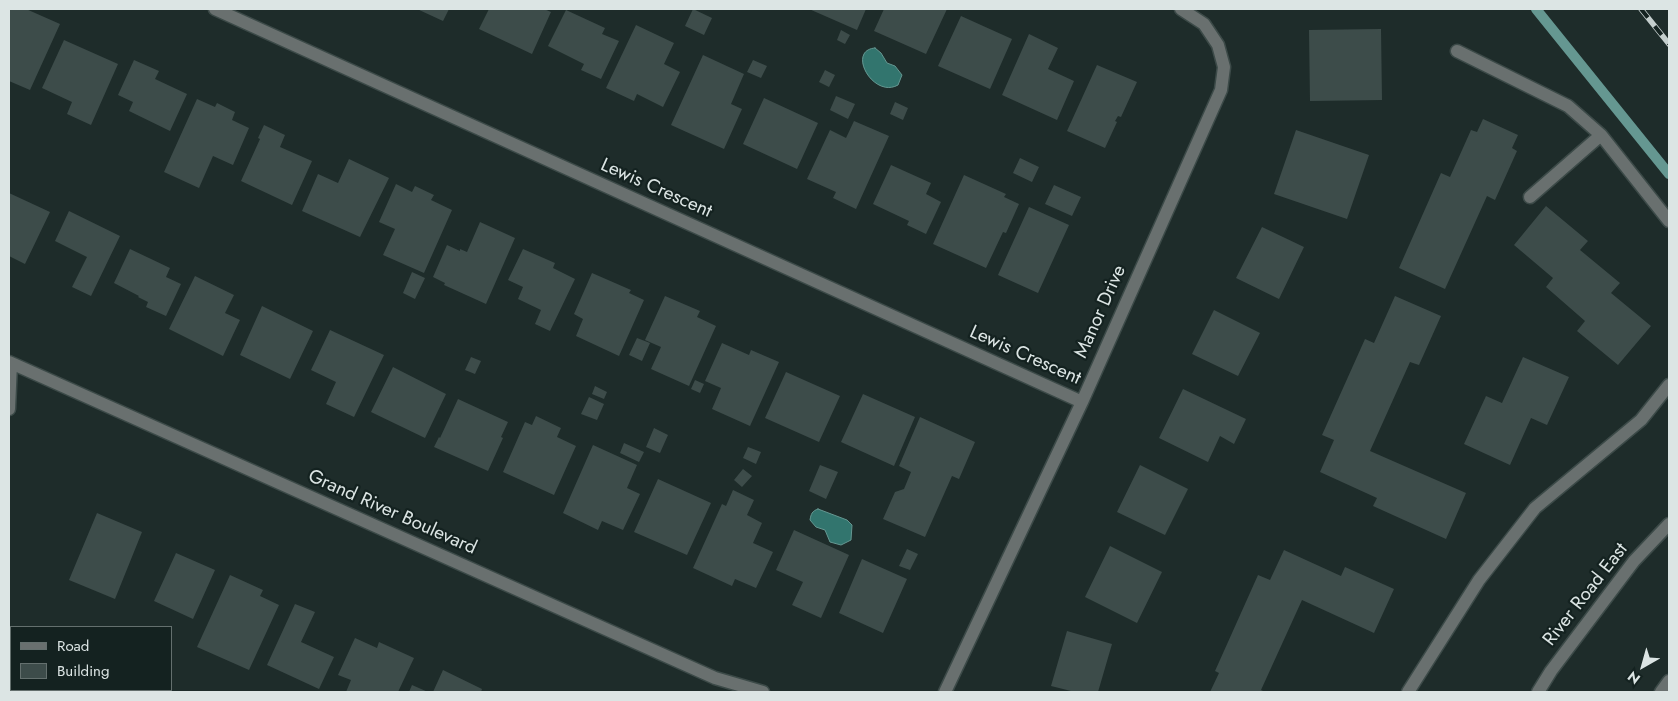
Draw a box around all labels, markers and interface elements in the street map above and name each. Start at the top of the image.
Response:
street label: Lewis Crescent [597,154,715,224]
street label: Manor Drive [1070,262,1132,362]
street label: Lewis Crescent [966,321,1084,391]
street label: Grand River Boulevard [304,466,480,560]
street label: River Road East [1539,539,1633,651]
legend [10,626,172,691]
text: Road [57,635,89,657]
north arrow [1618,641,1668,691]
text: Building [57,660,109,682]
text: N [1623,667,1644,689]

